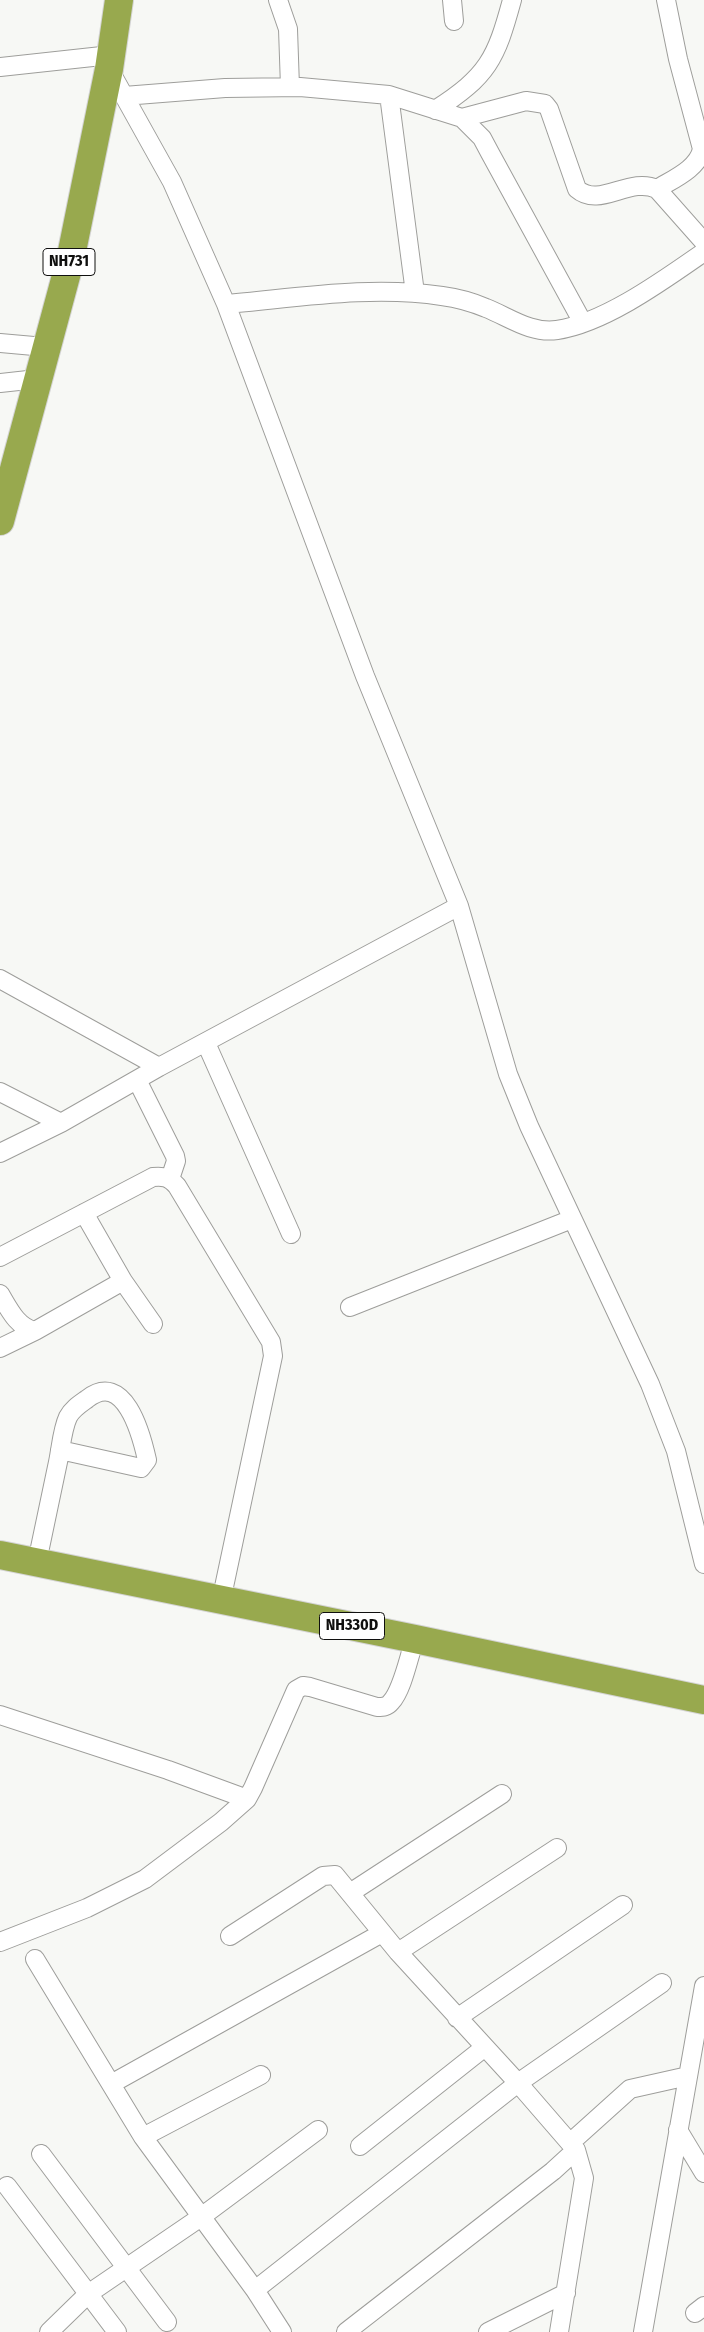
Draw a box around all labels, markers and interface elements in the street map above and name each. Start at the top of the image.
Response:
road number: NH731 [43,248,95,276]
road number: NH330D [320,1612,384,1640]

